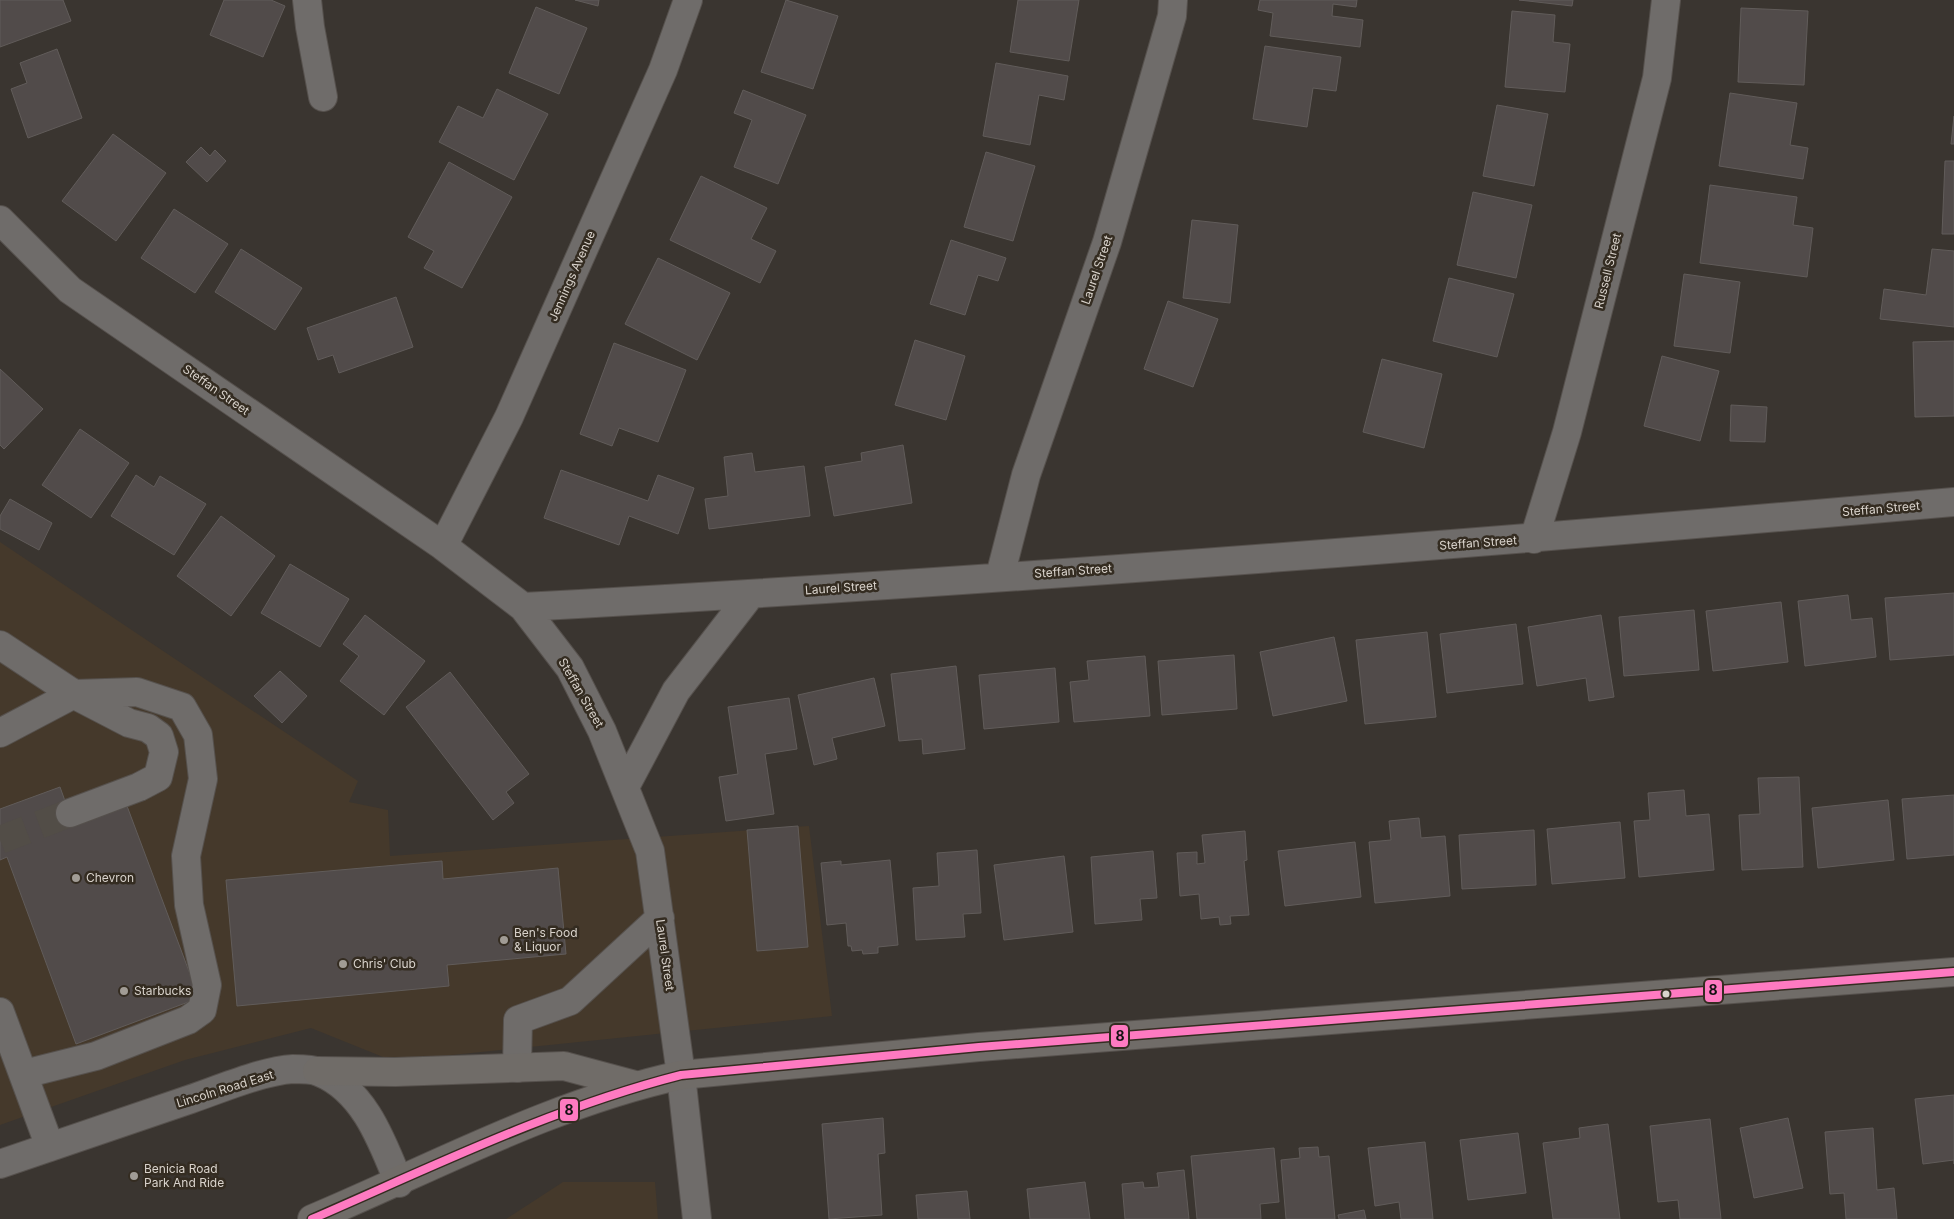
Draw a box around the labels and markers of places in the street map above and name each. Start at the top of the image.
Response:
place label: Chevron [86,870,134,885]
marker: Chevron [70,872,82,884]
place label: Ben's Food & Liquor [514,925,578,954]
marker: Ben's Food & Liquor [498,934,510,946]
place label: Chris' Club [353,956,416,971]
marker: Chris' Club [337,958,349,970]
place label: Starbucks [134,983,191,998]
marker: Starbucks [118,985,130,997]
unlabelled marker [1661,989,1671,999]
place label: Benicia Road Park And Ride [144,1161,224,1190]
marker: Benicia Road Park And Ride [128,1170,140,1182]

